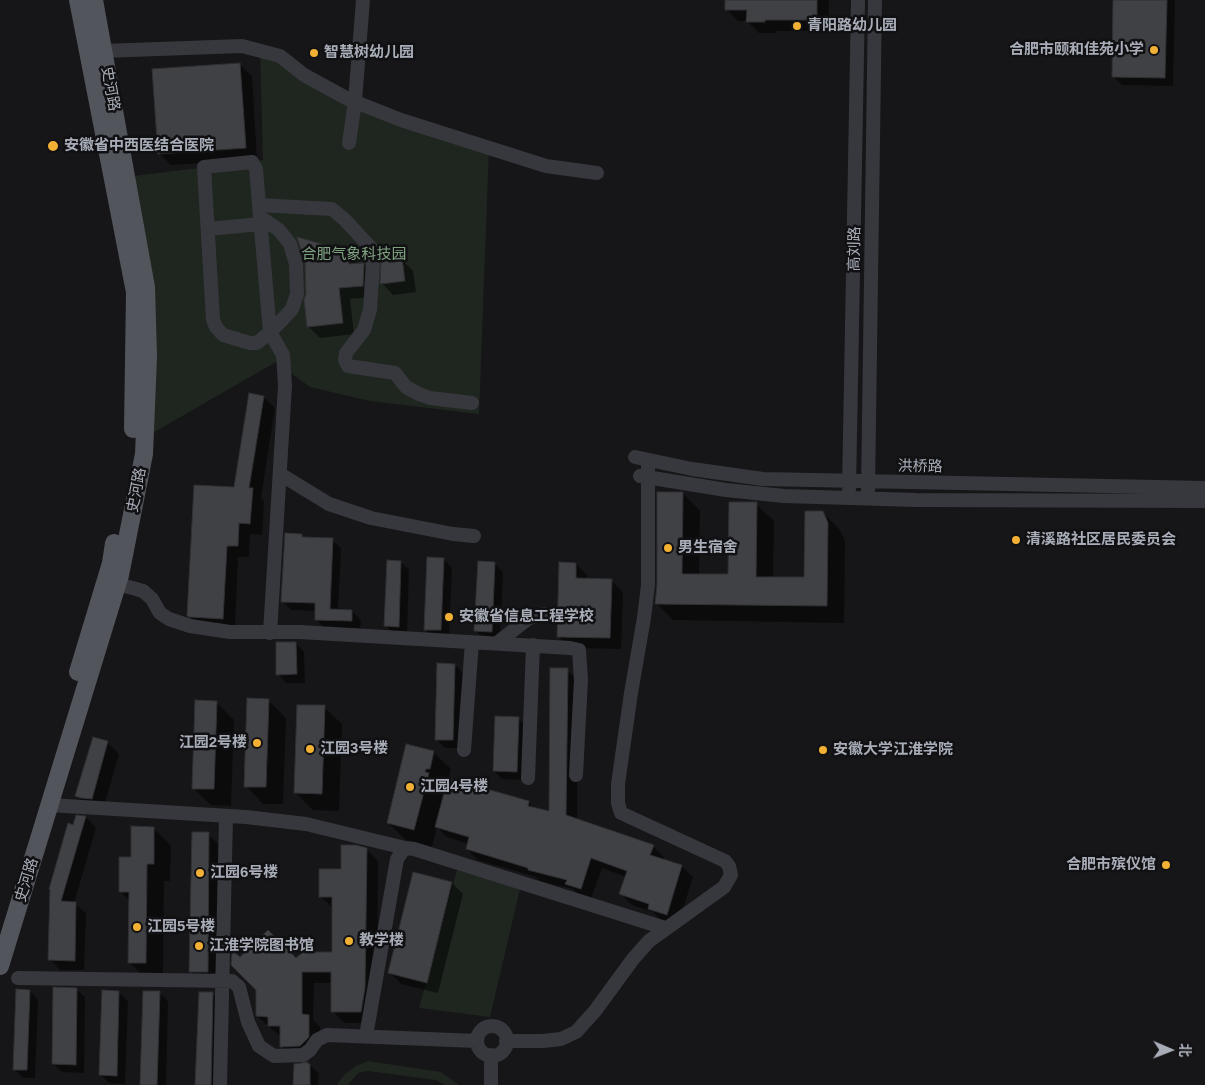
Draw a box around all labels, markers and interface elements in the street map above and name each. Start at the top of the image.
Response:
place label: 青阳路幼儿园 [807,17,897,35]
marker: 青阳路幼儿园 [791,20,803,32]
place label: 合肥市颐和佳苑小学 [1009,41,1144,59]
place label: 智慧树幼儿园 [324,44,414,62]
marker: 合肥市颐和佳苑小学 [1148,44,1160,56]
marker: 智慧树幼儿园 [308,47,320,59]
street label: 史河路 [97,65,123,113]
place label: 安徽省中西医结合医院 [64,137,214,155]
marker: 安徽省中西医结合医院 [46,139,60,153]
street label: 高刘路 [846,226,864,272]
park label: 合肥气象科技园 [302,246,406,264]
street label: 洪桥路 [897,458,943,476]
street label: 史河路 [124,466,150,514]
place label: 清溪路社区居民委员会 [1026,531,1176,549]
marker: 清溪路社区居民委员会 [1010,534,1022,546]
place label: 男生宿舍 [678,539,738,557]
marker: 男生宿舍 [662,542,674,554]
place label: 安徽省信息工程学校 [459,608,594,626]
marker: 安徽省信息工程学校 [443,611,455,623]
place label: 江园2号楼 [179,734,247,752]
marker: 江园2号楼 [251,737,263,749]
place label: 江园3号楼 [320,740,388,758]
place label: 安徽大学江淮学院 [833,741,953,759]
marker: 江园3号楼 [304,743,316,755]
marker: 安徽大学江淮学院 [817,744,829,756]
place label: 江园4号楼 [420,778,488,796]
marker: 江园4号楼 [404,781,416,793]
street label: 史河路 [12,856,42,904]
place label: 合肥市殡仪馆 [1066,856,1156,874]
marker: 合肥市殡仪馆 [1160,859,1172,871]
place label: 江园6号楼 [210,864,278,882]
marker: 江园6号楼 [194,867,206,879]
place label: 江园5号楼 [147,918,215,936]
marker: 江园5号楼 [131,921,143,933]
place label: 教学楼 [359,932,404,950]
marker: 教学楼 [343,935,355,947]
place label: 江淮学院图书馆 [209,937,314,955]
marker: 江淮学院图书馆 [193,940,205,952]
north arrow [1145,1025,1195,1075]
text: 北 [1177,1043,1193,1057]

